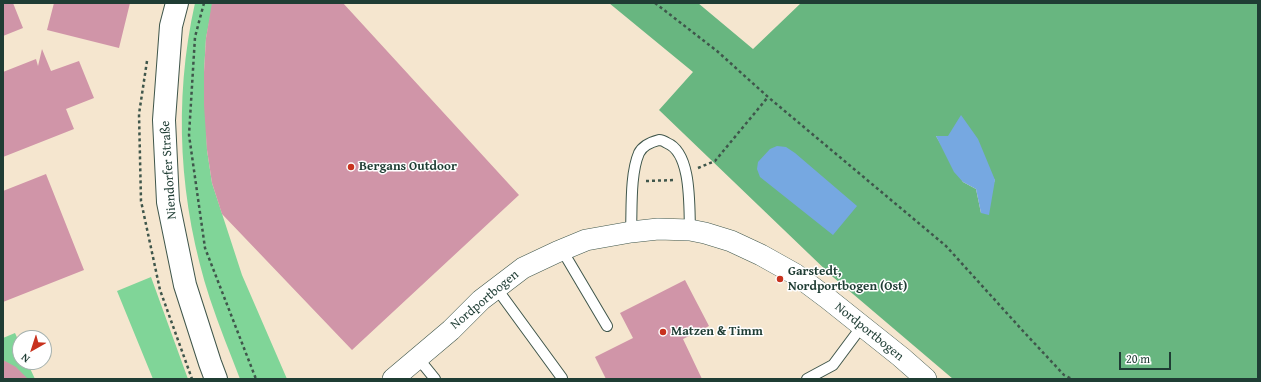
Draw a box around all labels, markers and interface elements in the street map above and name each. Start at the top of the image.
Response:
street label: Niendorfer Straße [158,120,180,220]
place label: Bergans Outdoor [359,159,457,175]
marker: Bergans Outdoor [346,162,356,172]
place label: Garstedt, Nordportbogen (Ost) [788,264,907,295]
street label: Nordportbogen [448,267,522,333]
marker: Garstedt, Nordportbogen (Ost) [775,274,785,284]
street label: Nordportbogen [831,299,907,365]
place label: Matzen & Timm [671,324,763,340]
marker: Matzen & Timm [658,327,668,337]
north arrow [12,330,52,370]
scale bar [1121,344,1173,370]
text: N [17,350,33,367]
text: 20 m [1126,350,1150,367]

